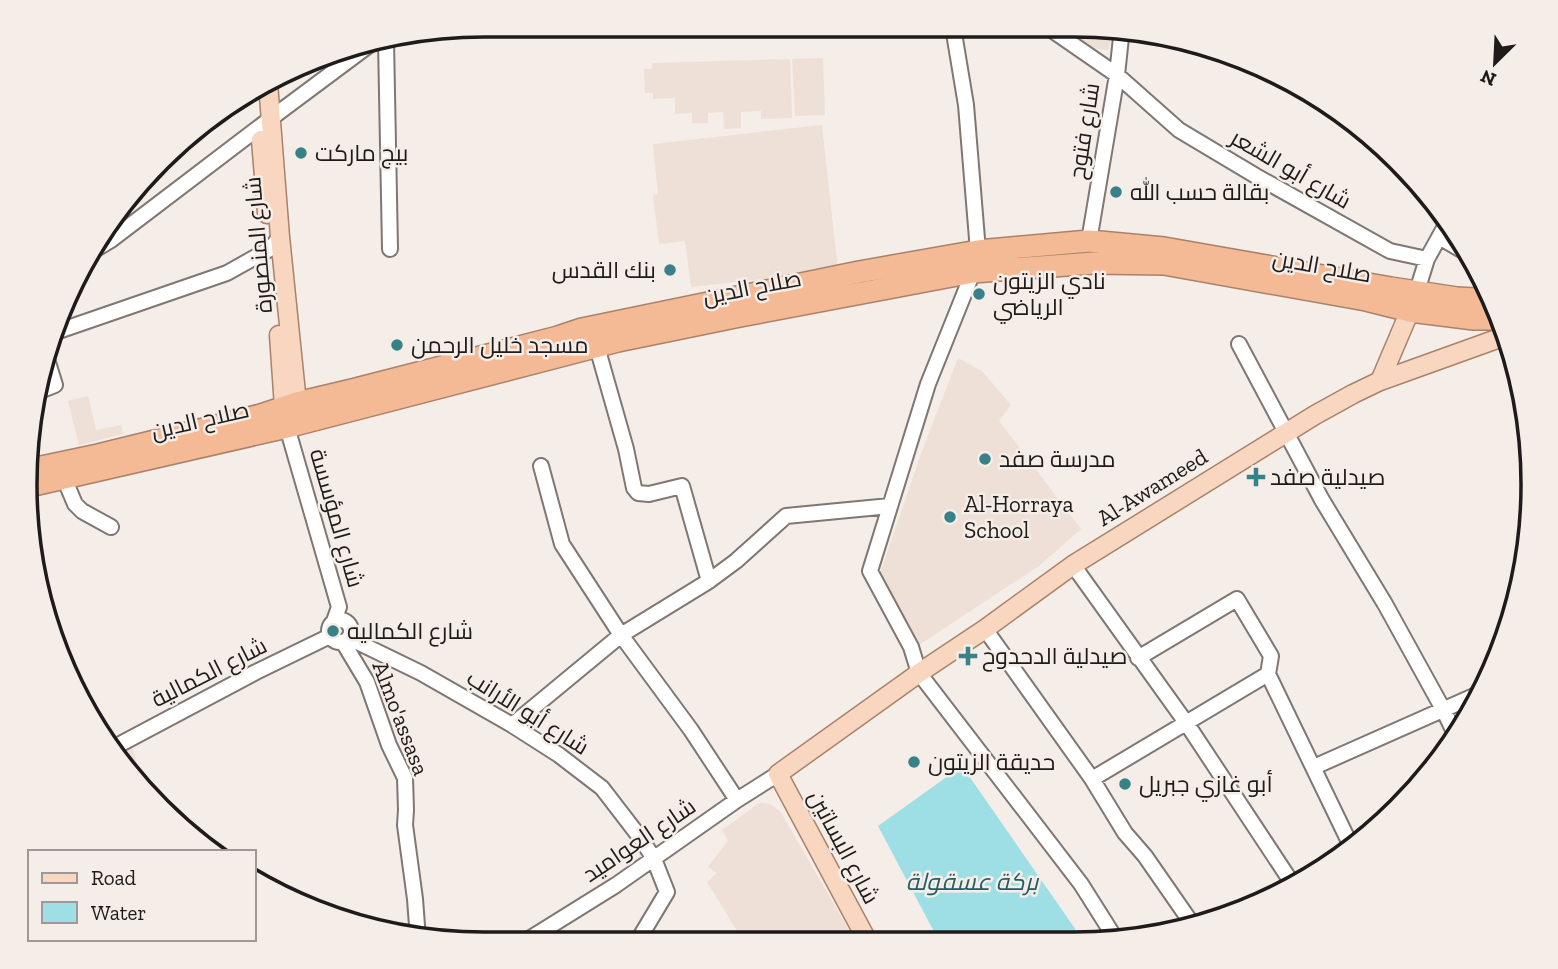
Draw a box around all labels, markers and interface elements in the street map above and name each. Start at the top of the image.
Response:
north arrow [1460,28,1530,98]
text: N [1477,65,1500,92]
street label: شارع فتوح [1063,81,1107,181]
street label: شارع أبو الشعر [1223,121,1357,216]
place label: بيج ماركت [315,139,408,169]
marker: بيج ماركت [293,145,309,161]
street label: شارع المنصورة [238,175,280,314]
place label: بقالة حسب الله [1130,177,1269,206]
marker: بقالة حسب الله [1108,184,1124,200]
street label: صلاح الدين [1270,244,1374,290]
place label: بنك القدس [552,256,656,284]
marker: بنك القدس [662,262,678,278]
street label: صلاح الدين [700,264,804,312]
place label: نادي الزيتون الرياضي [993,267,1106,324]
marker: نادي الزيتون الرياضي [971,286,987,302]
place label: مسجد خليل الرحمن [411,331,589,359]
marker: مسجد خليل الرحمن [389,337,405,353]
street label: صلاح الدين [148,395,252,447]
street label: Al-Awameed [1092,442,1213,532]
street label: شارع المؤسسة [302,445,370,591]
place label: مدرسة صفد [999,445,1116,473]
marker: مدرسة صفد [977,451,993,467]
place label: صيدلية صفد [1270,463,1385,491]
marker: صيدلية صفد [1248,469,1264,485]
place label: Al-Horraya School [964,490,1074,544]
marker: Al-Horraya School [942,509,958,525]
place label: شارع الكماليه [347,617,473,647]
marker: شارع الكماليه [325,623,341,639]
street label: شارع الكمالية [146,631,272,715]
place label: صيدلية الدحدوح [982,642,1127,672]
marker: صيدلية الدحدوح [960,648,976,664]
street label: Almo'assasa [366,657,436,779]
street label: شارع أبو الأرانب [461,663,595,762]
place label: حديقة الزيتون [928,748,1055,776]
marker: حديقة الزيتون [906,754,922,770]
place label: أبو غازي جبريل [1139,769,1273,802]
marker: أبو غازي جبريل [1117,776,1133,792]
street label: شارع البساتين [801,785,886,910]
street label: شارع العواميد [577,792,702,890]
legend [28,850,256,941]
text: Road [91,865,137,890]
water label: بركة عسقولة [906,867,1040,896]
text: Water [91,900,146,925]

